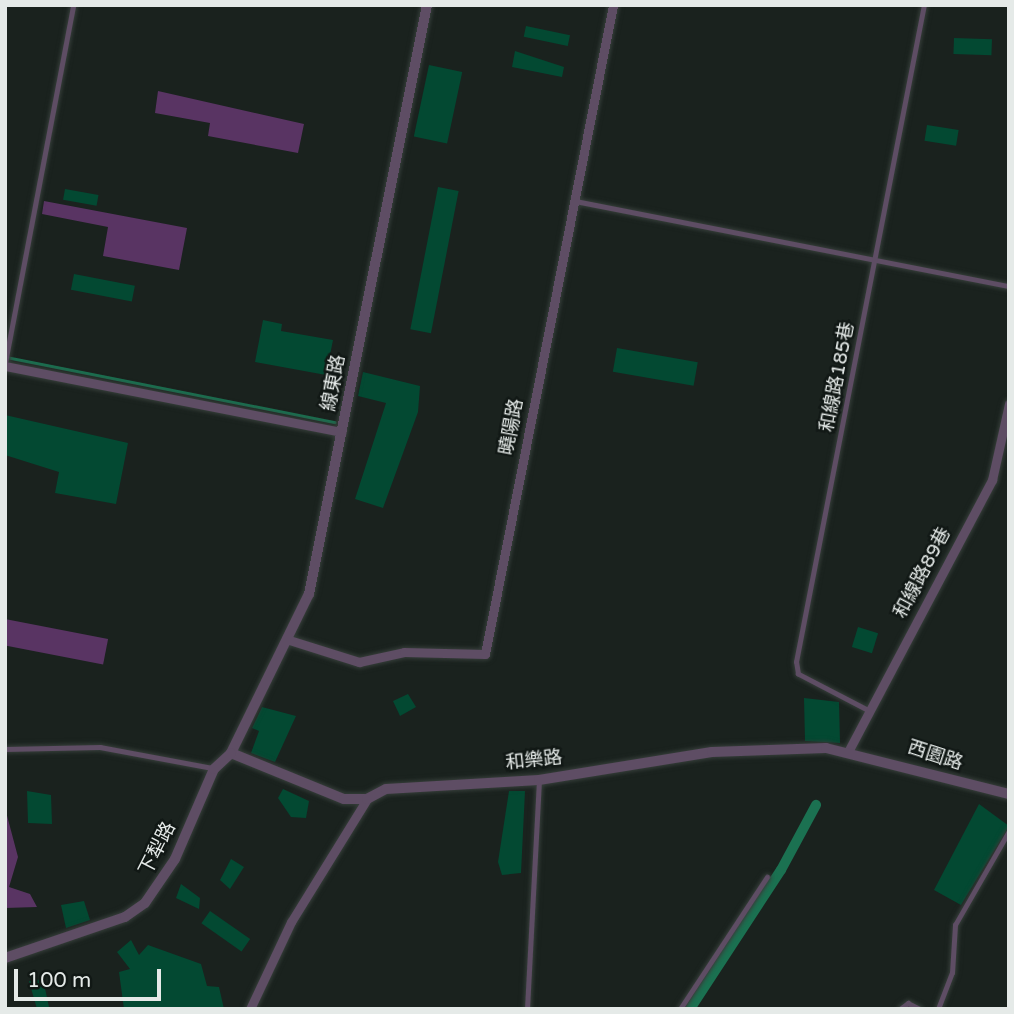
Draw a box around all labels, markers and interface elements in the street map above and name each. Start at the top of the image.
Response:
street label: 和線路185巷 [816,320,860,434]
street label: 線東路 [317,353,351,413]
street label: 曉陽路 [495,397,529,457]
street label: 和線路89巷 [889,524,957,622]
street label: 西園路 [904,736,966,776]
street label: 和樂路 [504,747,564,775]
street label: 下犁路 [135,818,181,880]
scale bar [18,954,164,998]
text: 100 m [27,968,91,993]

